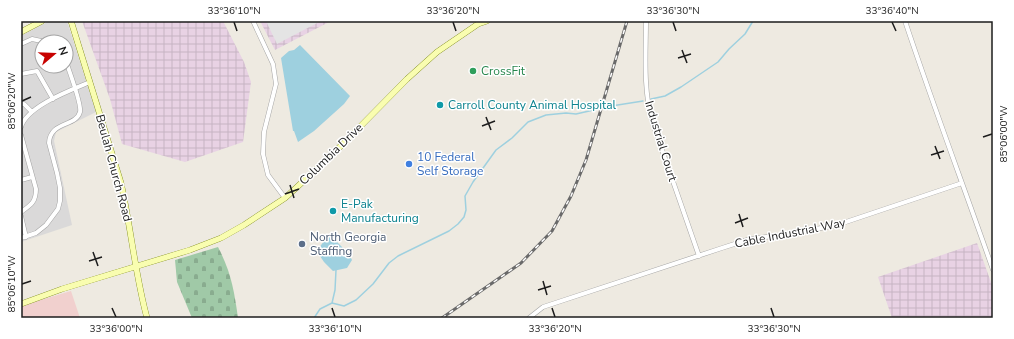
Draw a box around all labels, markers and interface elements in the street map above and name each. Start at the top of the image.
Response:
text: 33°36'10"N [207,4,261,18]
text: 33°36'20"N [426,4,480,18]
text: 33°36'30"N [646,4,700,18]
text: 33°36'40"N [865,4,919,18]
north arrow [34,34,74,74]
text: N [55,45,71,57]
place label: CrossFit [481,63,526,79]
marker: CrossFit [468,66,478,76]
text: 85°06'20"W [5,73,19,129]
place label: Carroll County Animal Hospital [448,97,617,113]
street label: Industrial Court [641,99,681,184]
marker: Carroll County Animal Hospital [435,100,445,110]
text: 85°06'00"W [997,106,1011,162]
street label: Beulah Church Road [92,113,136,223]
street label: Columbia Drive [296,120,366,188]
place label: 10 Federal Self Storage [417,149,484,179]
marker: 10 Federal Self Storage [404,159,414,169]
place label: E-Pak Manufacturing [341,196,419,226]
marker: E-Pak Manufacturing [328,206,338,216]
street label: Cable Industrial Way [733,214,848,252]
place label: North Georgia Staffing [310,229,386,259]
marker: North Georgia Staffing [297,239,307,249]
text: 85°06'10"W [5,256,19,312]
text: 33°36'00"N [89,322,143,336]
text: 33°36'10"N [308,322,362,336]
text: 33°36'20"N [528,322,582,336]
text: 33°36'30"N [747,322,801,336]

